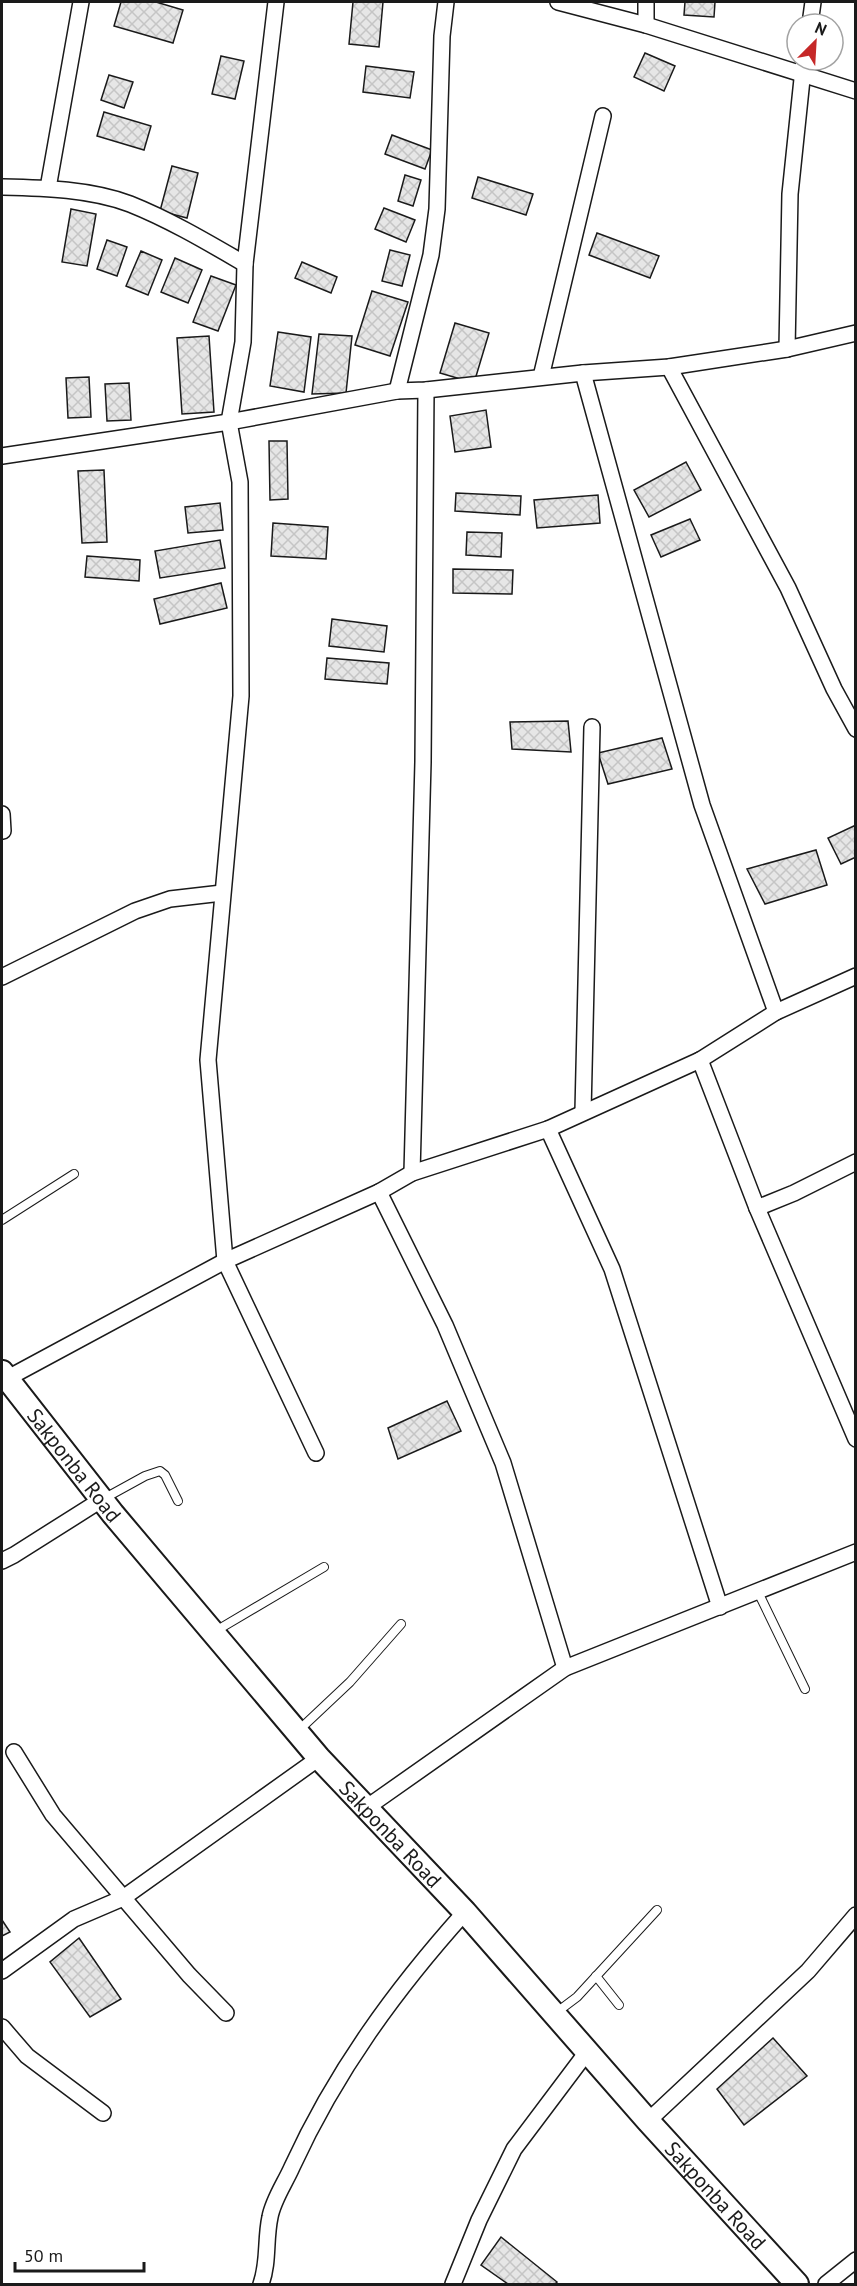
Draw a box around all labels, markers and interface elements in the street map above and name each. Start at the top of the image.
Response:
north arrow [785,12,845,72]
text: N [812,17,830,40]
street label: Sakponba Road [22,1402,128,1528]
street label: Sakponba Road [334,1775,448,1893]
street label: Sakponba Road [659,2135,772,2255]
scale bar [15,2235,144,2273]
text: 50 m [24,2244,63,2267]

